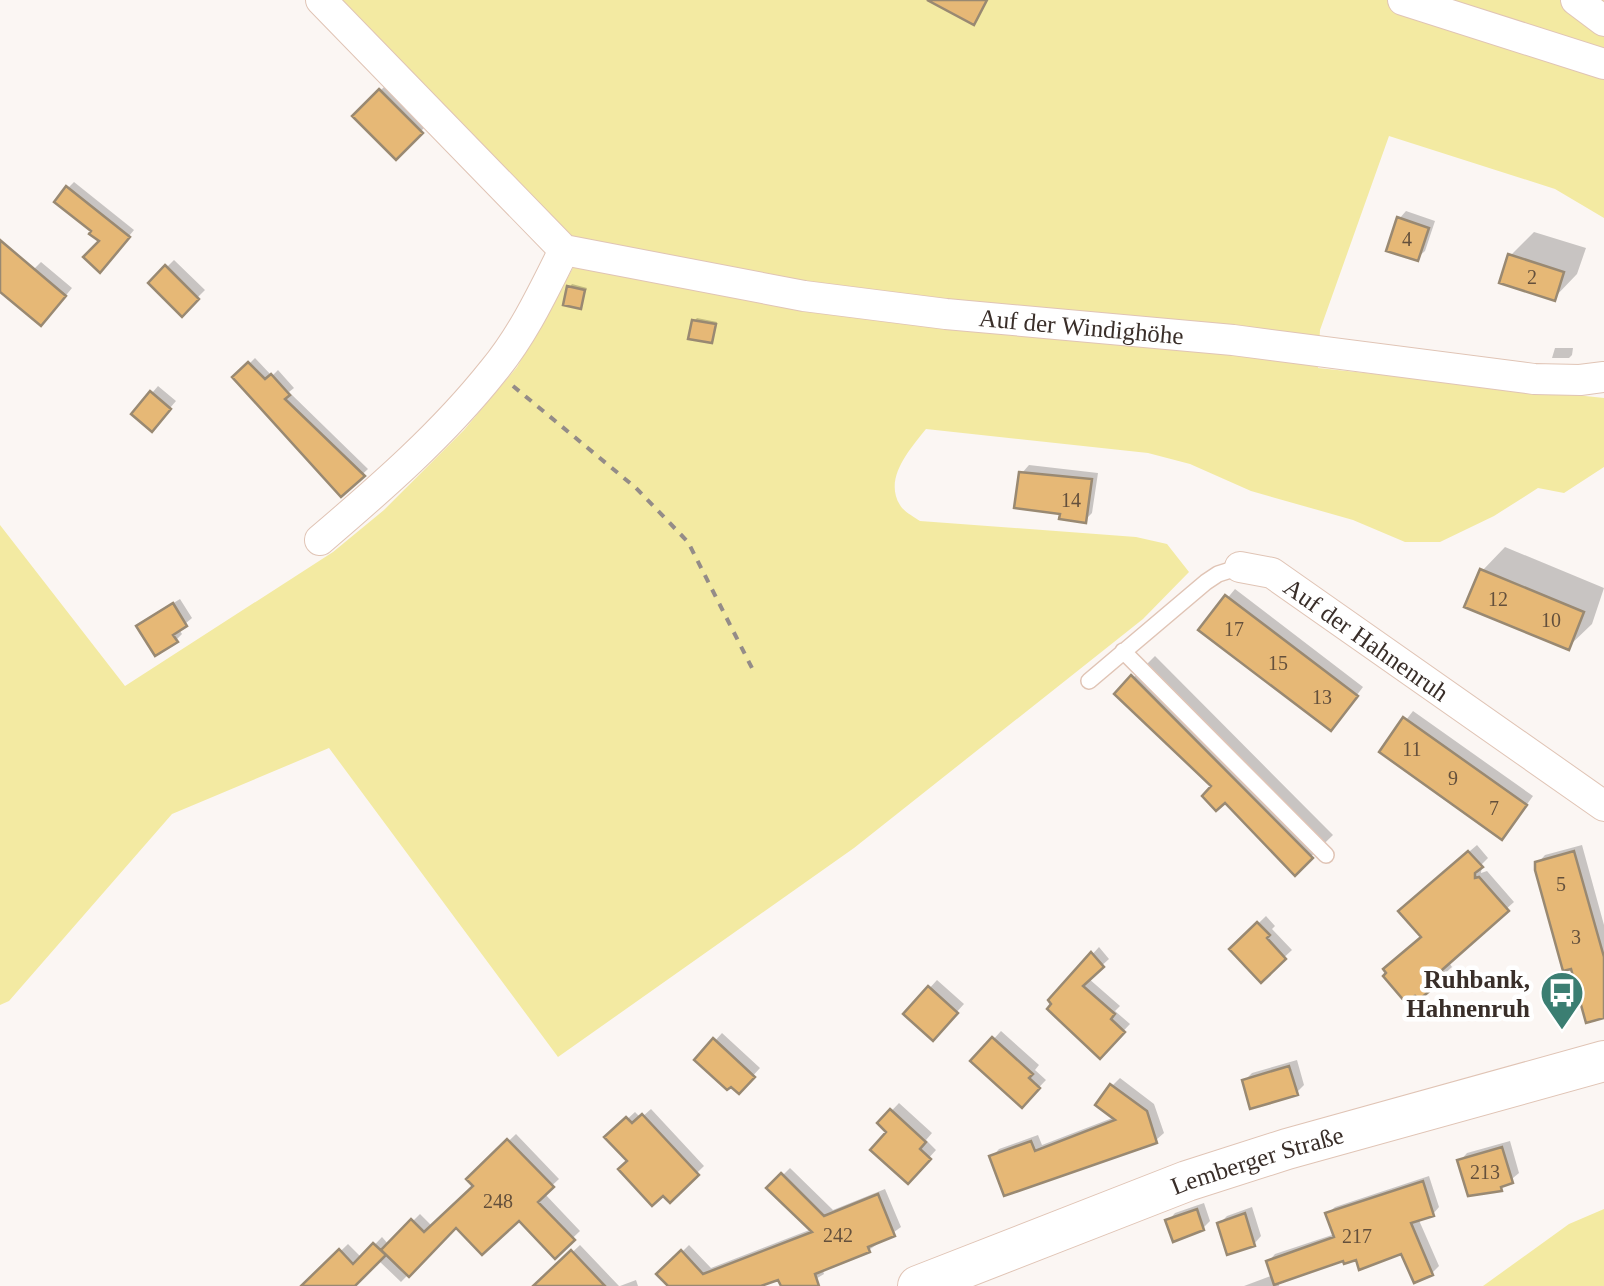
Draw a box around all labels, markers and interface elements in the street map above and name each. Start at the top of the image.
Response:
house number: 4 [1402,228,1412,250]
house number: 2 [1527,266,1537,288]
street label: Auf der Windighöhe [978,304,1185,349]
house number: 14 [1061,489,1081,511]
street label: Auf der Hahnenruh [1279,573,1454,707]
house number: 12 [1488,588,1508,610]
house number: 10 [1541,609,1561,631]
house number: 17 [1224,618,1244,640]
house number: 15 [1268,652,1288,674]
house number: 13 [1312,686,1332,708]
house number: 11 [1402,738,1422,760]
house number: 9 [1448,767,1458,789]
house number: 7 [1489,797,1499,819]
house number: 5 [1556,873,1566,895]
house number: 3 [1571,926,1581,948]
place label: Ruhbank, Hahnenruh [1406,966,1530,1022]
bus stop icon: Ruhbank, Hahnenruh [1539,970,1585,1031]
street label: Lemberger Straße [1167,1121,1347,1200]
house number: 213 [1470,1161,1500,1183]
house number: 248 [483,1190,513,1212]
house number: 242 [823,1224,853,1246]
house number: 217 [1342,1225,1372,1247]

